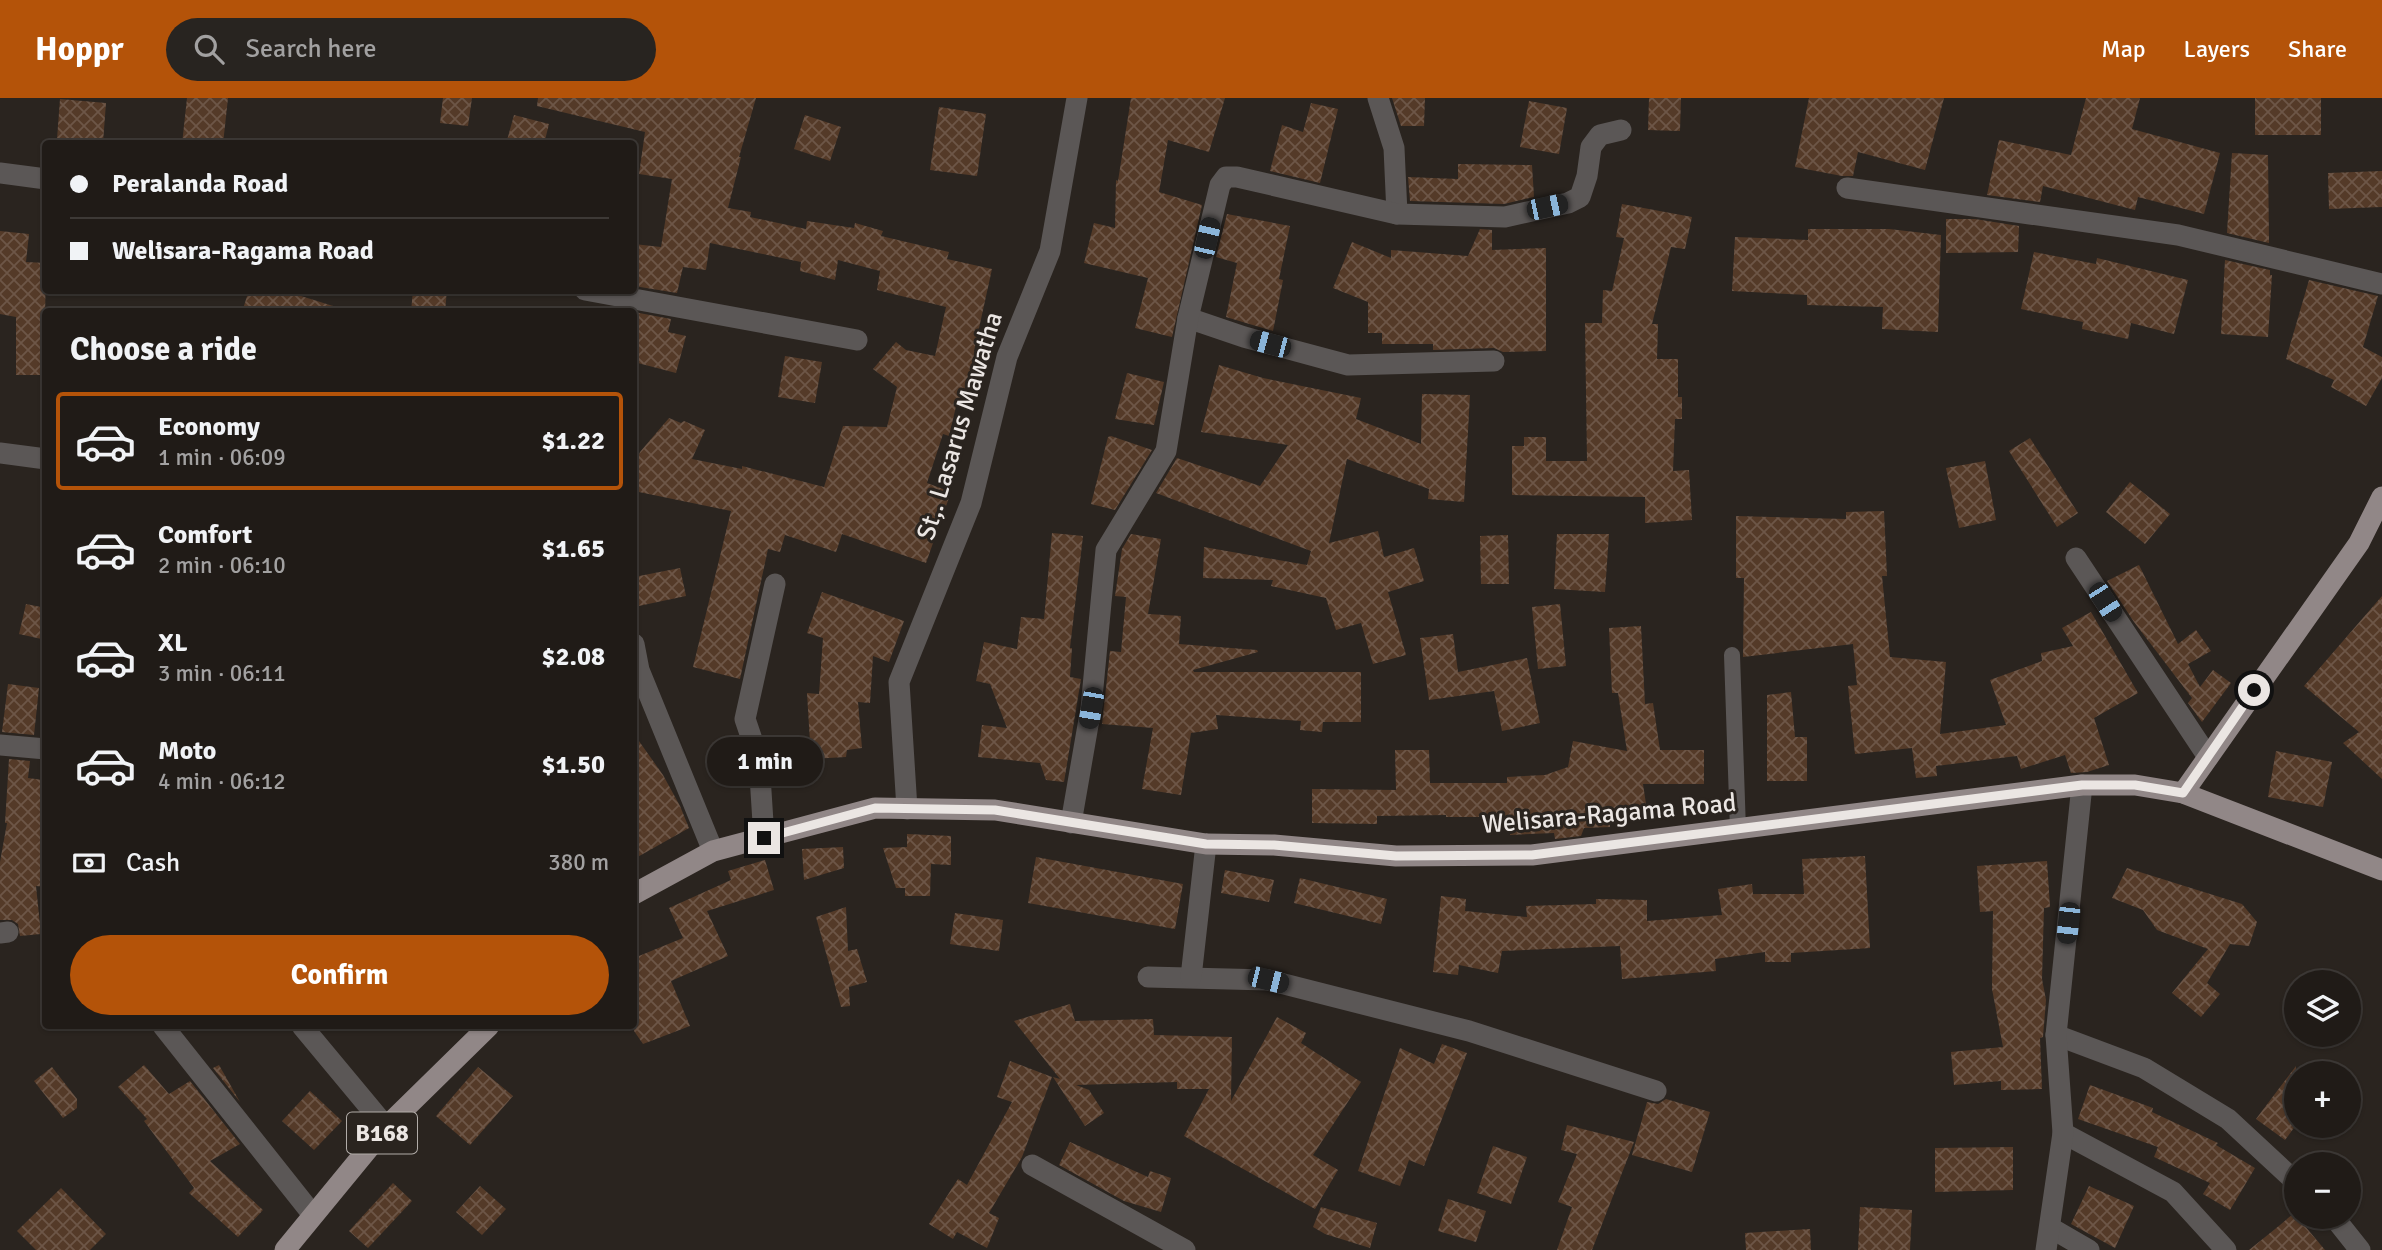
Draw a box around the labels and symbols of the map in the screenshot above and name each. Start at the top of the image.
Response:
car [1525,192,1570,222]
car [1193,215,1222,261]
street label: St,. Lasarus Mawatha [910,308,1010,544]
car [1247,328,1294,360]
car [2085,579,2126,625]
route start [2238,674,2270,706]
car [1078,685,1105,731]
callout: 1 min [706,736,822,786]
street label: Welisara-Ragama Road [1480,787,1738,841]
route end [748,822,780,854]
car [2056,901,2081,945]
car [1246,965,1291,995]
road number: B168 [347,1113,417,1154]

